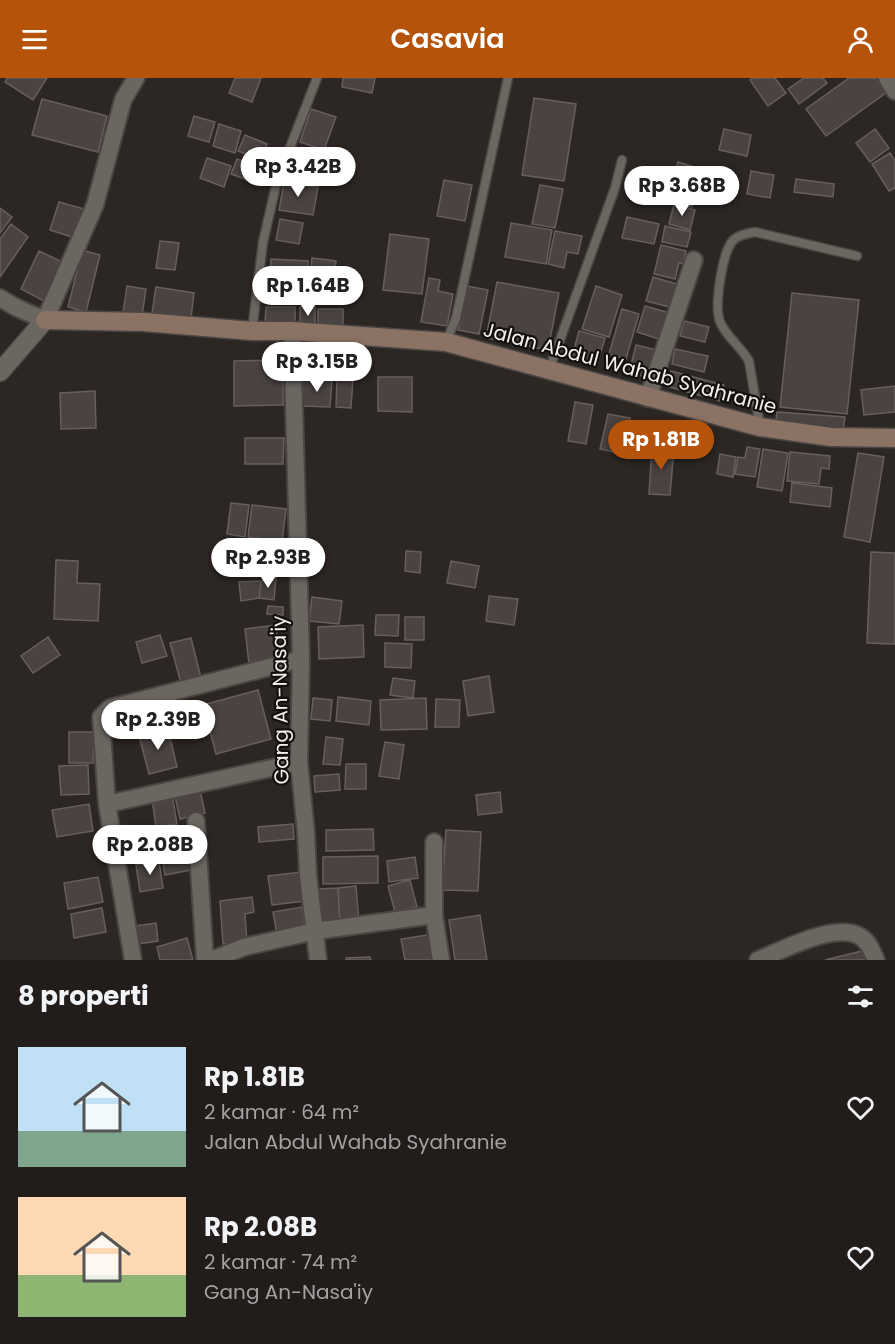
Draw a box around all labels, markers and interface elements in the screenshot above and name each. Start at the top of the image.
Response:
text: Casavia [390,20,505,57]
icon: menu [18,23,51,56]
icon: person [844,23,877,56]
pin: Rp 3.42B [236,147,360,198]
text: Rp 3.42B [255,152,341,180]
pin: Rp 3.68B [620,166,744,217]
text: Rp 3.68B [638,171,726,199]
pin: Rp 1.64B [246,266,370,317]
text: Rp 1.64B [266,271,350,299]
street label: Jalan Abdul Wahab Syahranie [480,315,780,421]
pin: Rp 3.15B [255,342,379,393]
text: Rp 3.15B [276,347,358,375]
pin: Rp 1.81B [599,420,723,471]
text: Rp 1.81B [622,425,700,453]
pin: Rp 2.93B [206,538,330,589]
text: Rp 2.93B [225,543,311,571]
street label: Gang An-Nasa'iy [265,615,295,785]
pin: Rp 2.39B [96,700,220,751]
text: Rp 2.39B [115,705,201,733]
pin: Rp 2.08B [88,825,212,876]
text: Rp 2.08B [106,830,194,858]
text: 8 properti [18,978,149,1014]
icon: filters [844,980,877,1013]
text: Rp 1.81B [204,1059,305,1095]
icon: home [66,1071,138,1143]
icon: heart [844,1091,877,1124]
text: 2 kamar · 64 m² [204,1098,359,1126]
text: Jalan Abdul Wahab Syahranie [204,1128,507,1156]
text: Rp 2.08B [204,1209,317,1245]
icon: home [66,1221,138,1293]
icon: heart [844,1241,877,1274]
text: 2 kamar · 74 m² [204,1248,357,1276]
text: Gang An-Nasa'iy [204,1278,373,1306]

